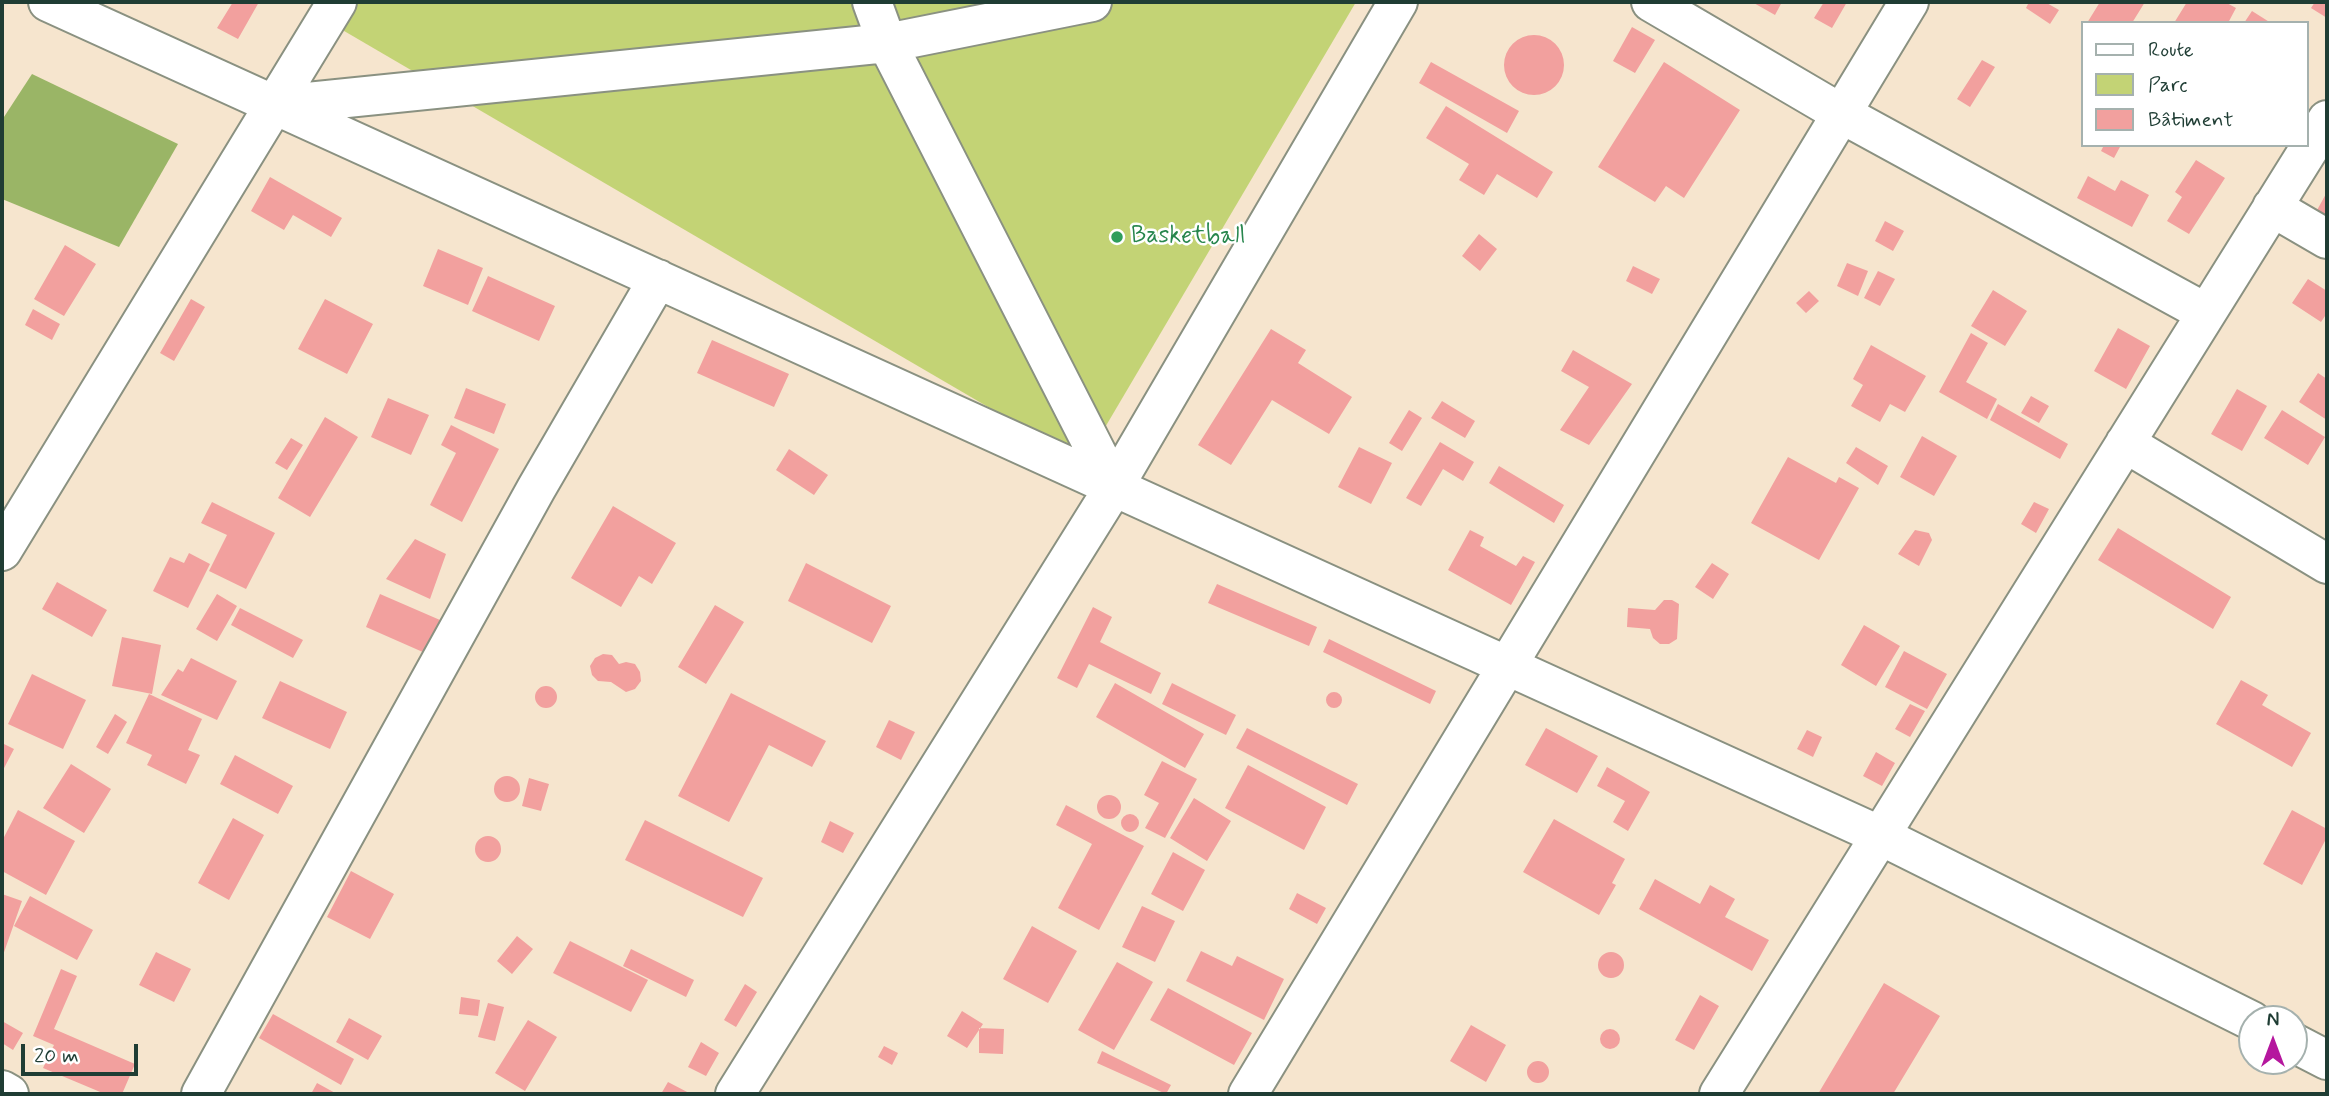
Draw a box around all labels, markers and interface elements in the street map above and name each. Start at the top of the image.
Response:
legend [2080,21,2308,147]
text: Route [2148,36,2194,64]
text: Parc [2148,71,2188,99]
text: Bâtiment [2148,106,2233,134]
place label: Basketball [1131,223,1245,251]
marker: Basketball [1109,229,1125,245]
north arrow [2238,1005,2308,1075]
text: N [2267,1008,2279,1033]
scale bar [24,1030,142,1074]
text: 20 m [34,1042,79,1070]

